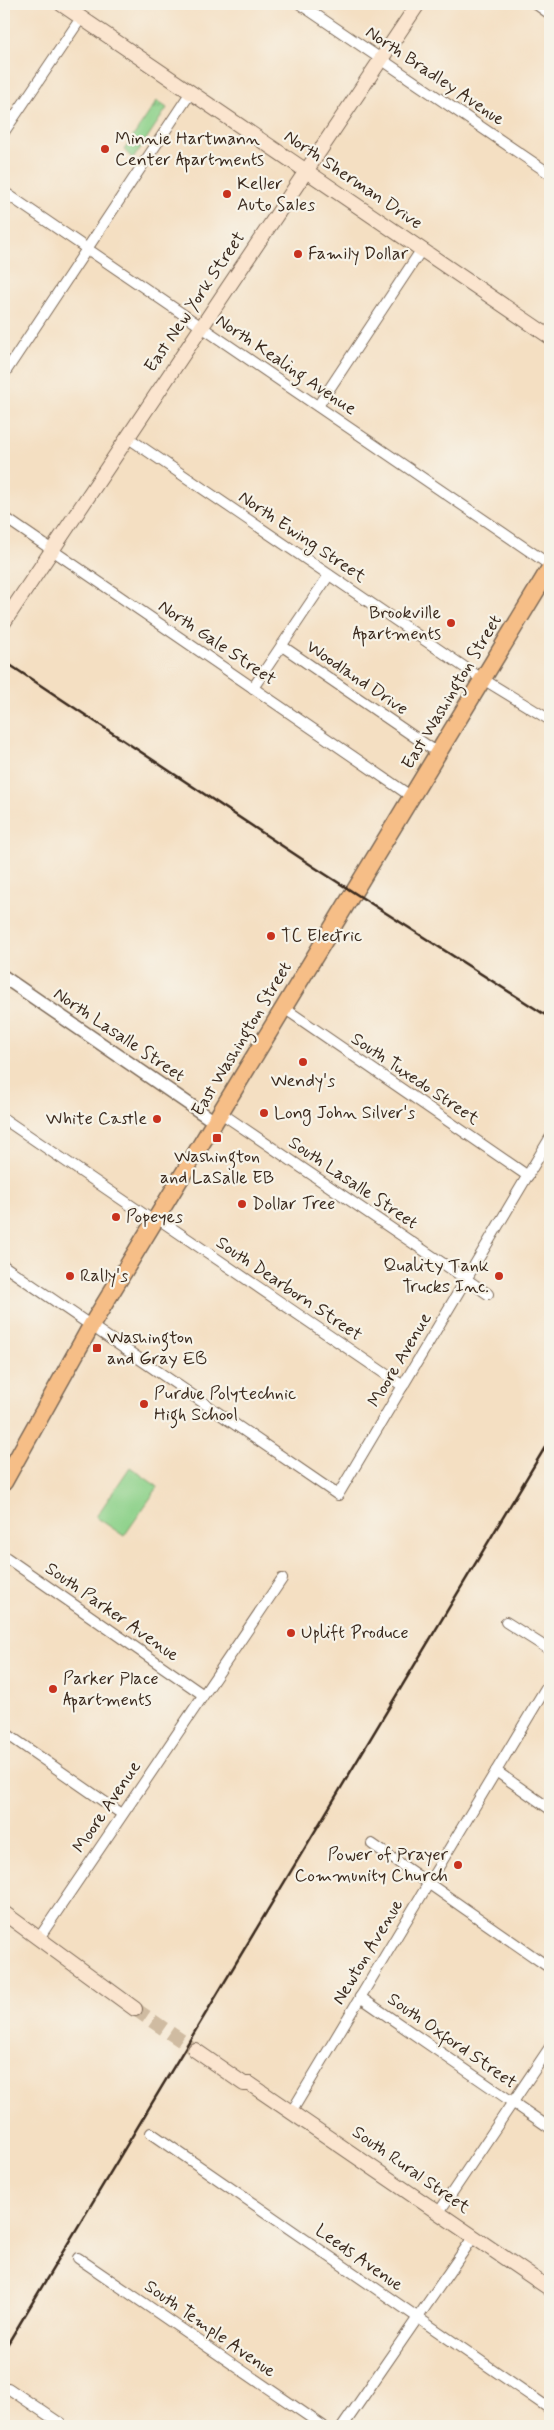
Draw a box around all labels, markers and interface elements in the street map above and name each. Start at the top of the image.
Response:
street label: North Bradley Avenue [361,20,509,132]
street label: North Sherman Drive [279,125,427,235]
place label: Minnie Hartmann Center Apartments [115,127,264,173]
marker: Minnie Hartmann Center Apartments [99,143,111,155]
place label: Keller Auto Sales [237,172,315,217]
marker: Keller Auto Sales [221,188,233,200]
street label: East New York Street [139,227,251,377]
place label: Family Dollar [308,242,409,266]
marker: Family Dollar [292,248,304,260]
street label: North Kealing Avenue [210,309,361,423]
street label: North Ewing Street [233,485,371,590]
street label: North Gale Street [153,595,281,691]
place label: Brookville Apartments [353,601,441,647]
street label: East Washington Street [396,610,510,775]
marker: Brookville Apartments [445,617,457,629]
street label: Woodland Drive [301,635,413,721]
place label: TC Electric [281,924,362,948]
marker: TC Electric [265,930,277,942]
street label: East Washington Street [186,957,300,1122]
street label: North Lasalle Street [49,982,190,1088]
street label: South Tuxedo Street [346,1027,484,1131]
marker: Wendy's [297,1056,309,1068]
place label: Wendy's [271,1069,335,1093]
place label: Long John Silver's [274,1101,415,1126]
place label: White Castle [46,1107,147,1131]
marker: Long John Silver's [258,1107,270,1119]
marker: White Castle [151,1113,163,1125]
street label: South Lasalle Street [284,1131,423,1235]
marker: Washington and LaSalle EB [211,1132,223,1144]
place label: Washington and LaSalle EB [160,1145,274,1190]
place label: Dollar Tree [252,1192,335,1216]
marker: Dollar Tree [236,1198,248,1210]
place label: Popeyes [126,1205,183,1229]
marker: Popeyes [110,1211,122,1223]
street label: South Dearborn Street [211,1231,367,1347]
place label: Quality Tank Trucks Inc. [383,1254,489,1299]
place label: Rally's [80,1264,128,1288]
marker: Rally's [64,1270,76,1282]
marker: Quality Tank Trucks Inc. [493,1270,505,1282]
street label: Moore Avenue [362,1308,438,1412]
place label: Washington and Gray EB [107,1326,207,1371]
marker: Washington and Gray EB [91,1342,103,1354]
place label: Purdue Polytechnic High School [154,1382,296,1429]
marker: Purdue Polytechnic High School [138,1398,150,1410]
street label: South Parker Avenue [40,1557,184,1667]
place label: Uplift Produce [301,1621,409,1645]
marker: Uplift Produce [285,1627,297,1639]
place label: Parker Place Apartments [63,1667,159,1713]
marker: Parker Place Apartments [47,1683,59,1695]
street label: Moore Avenue [67,1756,147,1858]
place label: Power of Prayer Community Church [295,1843,449,1888]
marker: Power of Prayer Community Church [452,1859,464,1871]
street label: Newton Avenue [327,1895,409,2009]
street label: South Oxford Street [381,1987,521,2096]
street label: South Rural Street [347,2120,475,2220]
street label: Leeds Avenue [310,2219,408,2297]
street label: South Temple Avenue [139,2275,281,2383]

